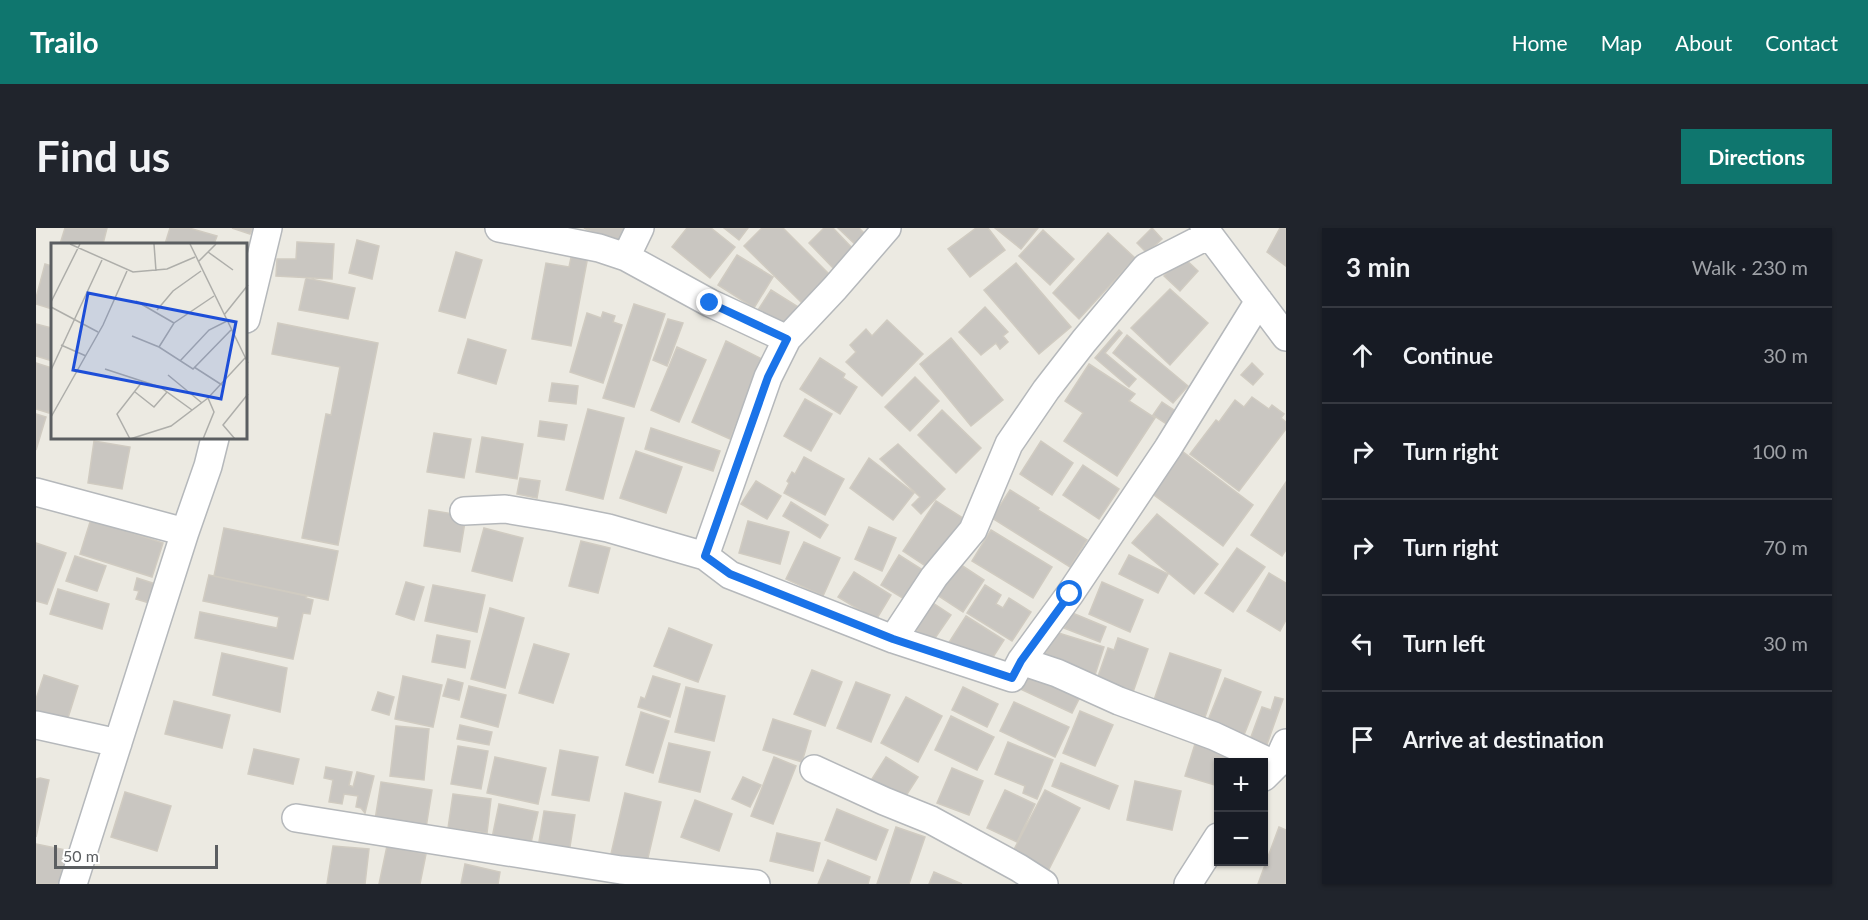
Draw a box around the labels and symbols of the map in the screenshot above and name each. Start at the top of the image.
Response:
inset map [51,243,248,440]
route end [696,289,722,315]
route start [1056,580,1082,606]
scale bar [54,842,218,870]

